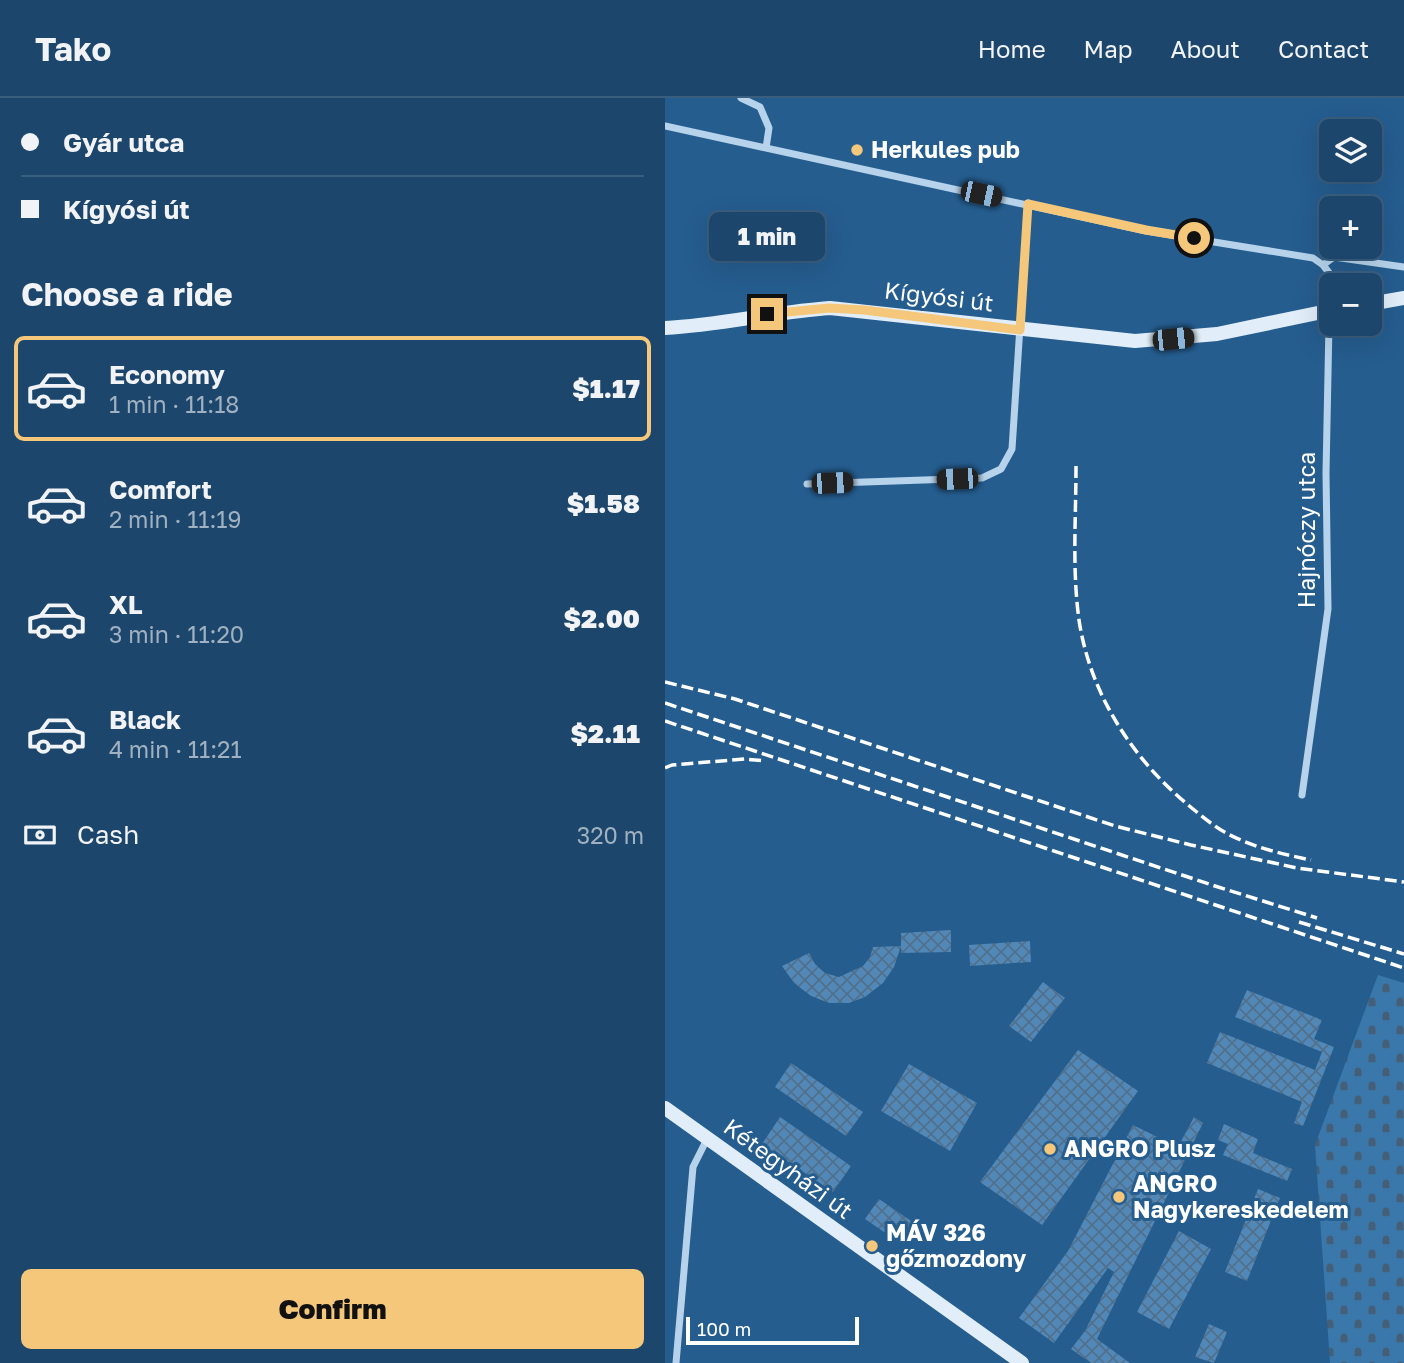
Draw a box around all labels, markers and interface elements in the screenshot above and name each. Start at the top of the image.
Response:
text: Tako [35,29,111,68]
text: Home [978,34,1046,63]
text: Map [1084,34,1133,63]
text: About [1171,34,1240,63]
text: Contact [1278,34,1369,63]
map controls [1319,119,1382,336]
button: layers [1319,119,1382,182]
text: Gyár utca [63,127,184,158]
place label: Herkules pub [871,135,1020,163]
marker: Herkules pub [849,142,865,158]
car [959,179,1004,209]
text: Kígyósi út [63,194,190,225]
button: + [1319,196,1382,259]
callout: 1 min [709,212,825,262]
text: 1 min [738,222,796,250]
route start [1178,222,1210,254]
button: − [1319,273,1382,336]
text: Choose a ride [21,275,233,313]
street label: Kígyósi út [883,275,995,317]
route end [751,298,783,330]
car [1152,326,1195,352]
icon: car [25,357,88,420]
text: Economy [109,359,225,390]
text: $1.17 [572,373,640,404]
text: 1 min · 11:18 [109,390,239,418]
street label: Hajnóczy utca [1292,452,1320,608]
car [936,468,979,490]
icon: car [25,472,88,535]
car [811,472,854,494]
text: Comfort [109,474,212,505]
text: $1.58 [567,488,640,519]
text: 2 min · 11:19 [109,505,241,533]
icon: car [25,587,88,650]
text: XL [109,589,143,620]
text: $2.00 [564,603,640,634]
text: 3 min · 11:20 [109,620,244,648]
icon: car [25,702,88,765]
text: Black [109,704,181,735]
text: $2.11 [570,718,640,749]
text: 4 min · 11:21 [109,735,242,763]
icon: cash [21,816,59,854]
text: Cash [77,819,139,850]
text: 320 m [577,821,644,849]
street label: Kétegyházi út [719,1112,858,1224]
place label: ANGRO Plusz [1064,1134,1216,1162]
marker: ANGRO Plusz [1042,1141,1058,1157]
place label: ANGRO Nagykereskedelem [1133,1169,1349,1223]
marker: ANGRO Nagykereskedelem [1111,1189,1127,1205]
place label: MÁV 326 gőzmozdony [886,1218,1027,1272]
marker: MÁV 326 gőzmozdony [864,1238,880,1254]
button: Confirm [21,1269,644,1349]
scale bar [686,1314,859,1346]
text: 100 m [697,1317,751,1340]

